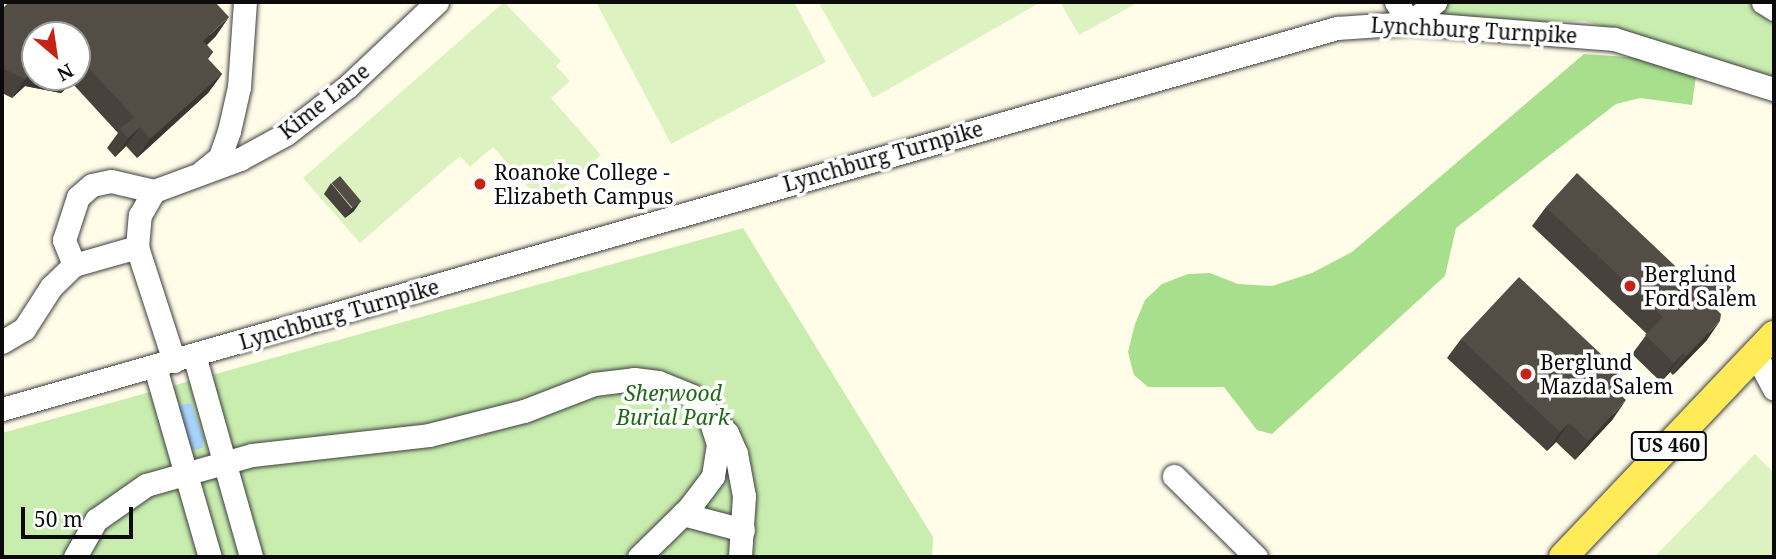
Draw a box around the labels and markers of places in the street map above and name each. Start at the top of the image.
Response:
place label: Roanoke College - Elizabeth Campus [494,159,673,209]
marker: Roanoke College - Elizabeth Campus [472,176,488,192]
place label: Berglund Ford Salem [1644,261,1757,311]
marker: Berglund Ford Salem [1622,278,1638,294]
place label: Berglund Mazda Salem [1540,349,1673,399]
marker: Berglund Mazda Salem [1518,366,1534,382]

